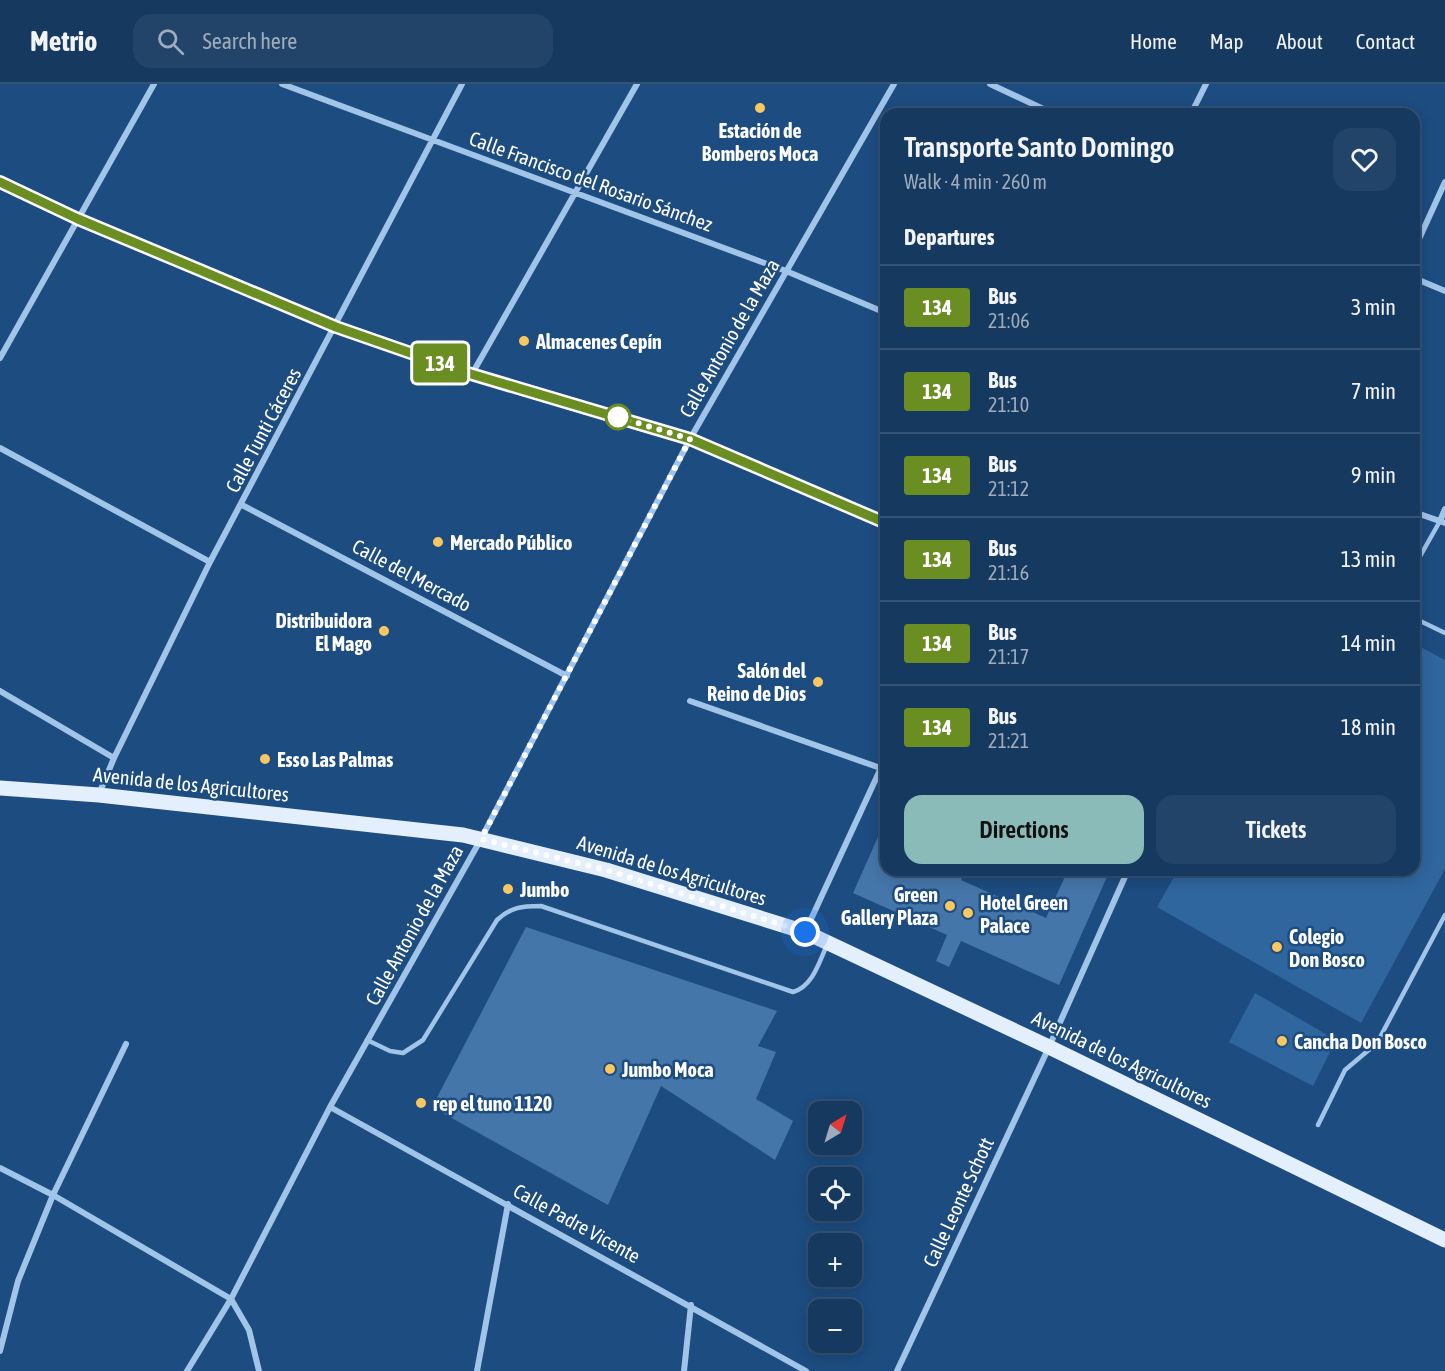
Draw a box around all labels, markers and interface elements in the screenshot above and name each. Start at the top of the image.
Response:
search box [133,14,553,68]
text: Metrio [30,25,97,57]
icon: search [154,25,187,58]
text: Search here [202,28,297,54]
text: Home [1130,29,1177,53]
text: Map [1210,29,1244,53]
text: About [1277,29,1323,53]
text: Contact [1356,29,1415,53]
marker: Estación de Bomberos Moca [753,101,767,115]
place label: Estación de Bomberos Moca [702,119,818,165]
street label: Calle Francisco del Rosario Sánchez [466,126,716,236]
button: heart [1333,128,1396,191]
text: Transporte Santo Domingo [904,131,1174,163]
text: Walk · 4 min · 260 m [904,170,1047,193]
text: Departures [904,224,994,250]
street label: Calle Antonio de la Maza [674,255,784,421]
text: Bus [988,283,1017,309]
text: 3 min [1351,294,1396,320]
text: 134 [922,295,952,319]
text: 21:06 [988,309,1030,332]
place label: Almacenes Cepín [535,330,662,353]
marker: Almacenes Cepín [517,334,531,348]
line badge: 134 [406,344,474,382]
text: 134 [425,351,455,375]
street label: Calle Tunti Cáceres [221,364,305,496]
text: Bus [988,367,1017,393]
text: 7 min [1351,378,1396,404]
text: 134 [922,379,952,403]
text: 21:10 [988,393,1029,416]
unlabelled marker [605,404,631,430]
text: Bus [988,451,1017,477]
text: 9 min [1351,462,1396,488]
text: 134 [922,463,952,487]
text: 21:12 [988,477,1029,500]
place label: Mercado Público [450,531,572,554]
street label: Calle del Mercado [349,534,475,616]
marker: Mercado Público [431,535,445,549]
text: Bus [988,535,1017,561]
text: 13 min [1341,546,1396,572]
text: 134 [922,547,952,571]
text: 21:16 [988,561,1029,584]
place label: Distribuidora El Mago [275,609,372,655]
text: Bus [988,619,1017,645]
marker: Distribuidora El Mago [377,624,391,638]
text: 14 min [1341,630,1396,656]
text: 134 [922,631,952,655]
text: 21:17 [988,645,1029,668]
place label: Salón del Reino de Dios [707,659,807,705]
marker: Salón del Reino de Dios [811,675,825,689]
text: Bus [988,703,1017,729]
text: 18 min [1341,714,1396,740]
text: 134 [922,715,952,739]
text: 21:21 [988,729,1029,752]
place label: Esso Las Palmas [277,748,393,771]
marker: Esso Las Palmas [258,752,272,766]
street label: Avenida de los Agricultores [92,762,290,806]
button: Directions [904,795,1144,864]
button: Tickets [1156,795,1396,864]
street label: Avenida de los Agricultores [575,830,769,910]
street label: Calle Antonio de la Maza [360,841,468,1009]
place label: Jumbo [519,878,569,901]
marker: Jumbo [501,882,515,896]
place label: Green Gallery Plaza [841,883,938,929]
place label: Hotel Green Palace [980,891,1068,937]
marker: Green Gallery Plaza [943,899,957,913]
marker: Hotel Green Palace [961,906,975,920]
your location [790,917,820,947]
place label: Colegio Don Bosco [1289,925,1365,971]
marker: Colegio Don Bosco [1270,940,1284,954]
street label: Avenida de los Agricultores [1029,1006,1215,1112]
place label: Cancha Don Bosco [1294,1030,1427,1053]
marker: Cancha Don Bosco [1275,1034,1289,1048]
place label: Jumbo Moca [621,1058,714,1081]
marker: Jumbo Moca [603,1062,617,1076]
place label: rep el tuno 1120 [433,1092,552,1115]
marker: rep el tuno 1120 [414,1096,428,1110]
north arrow [808,1101,862,1155]
map controls [808,1101,862,1353]
street label: Calle Leonte Schott [918,1133,998,1270]
button: locate [808,1167,862,1221]
street label: Calle Padre Vicente [509,1179,645,1267]
button: + [808,1233,862,1287]
button: − [808,1299,862,1353]

